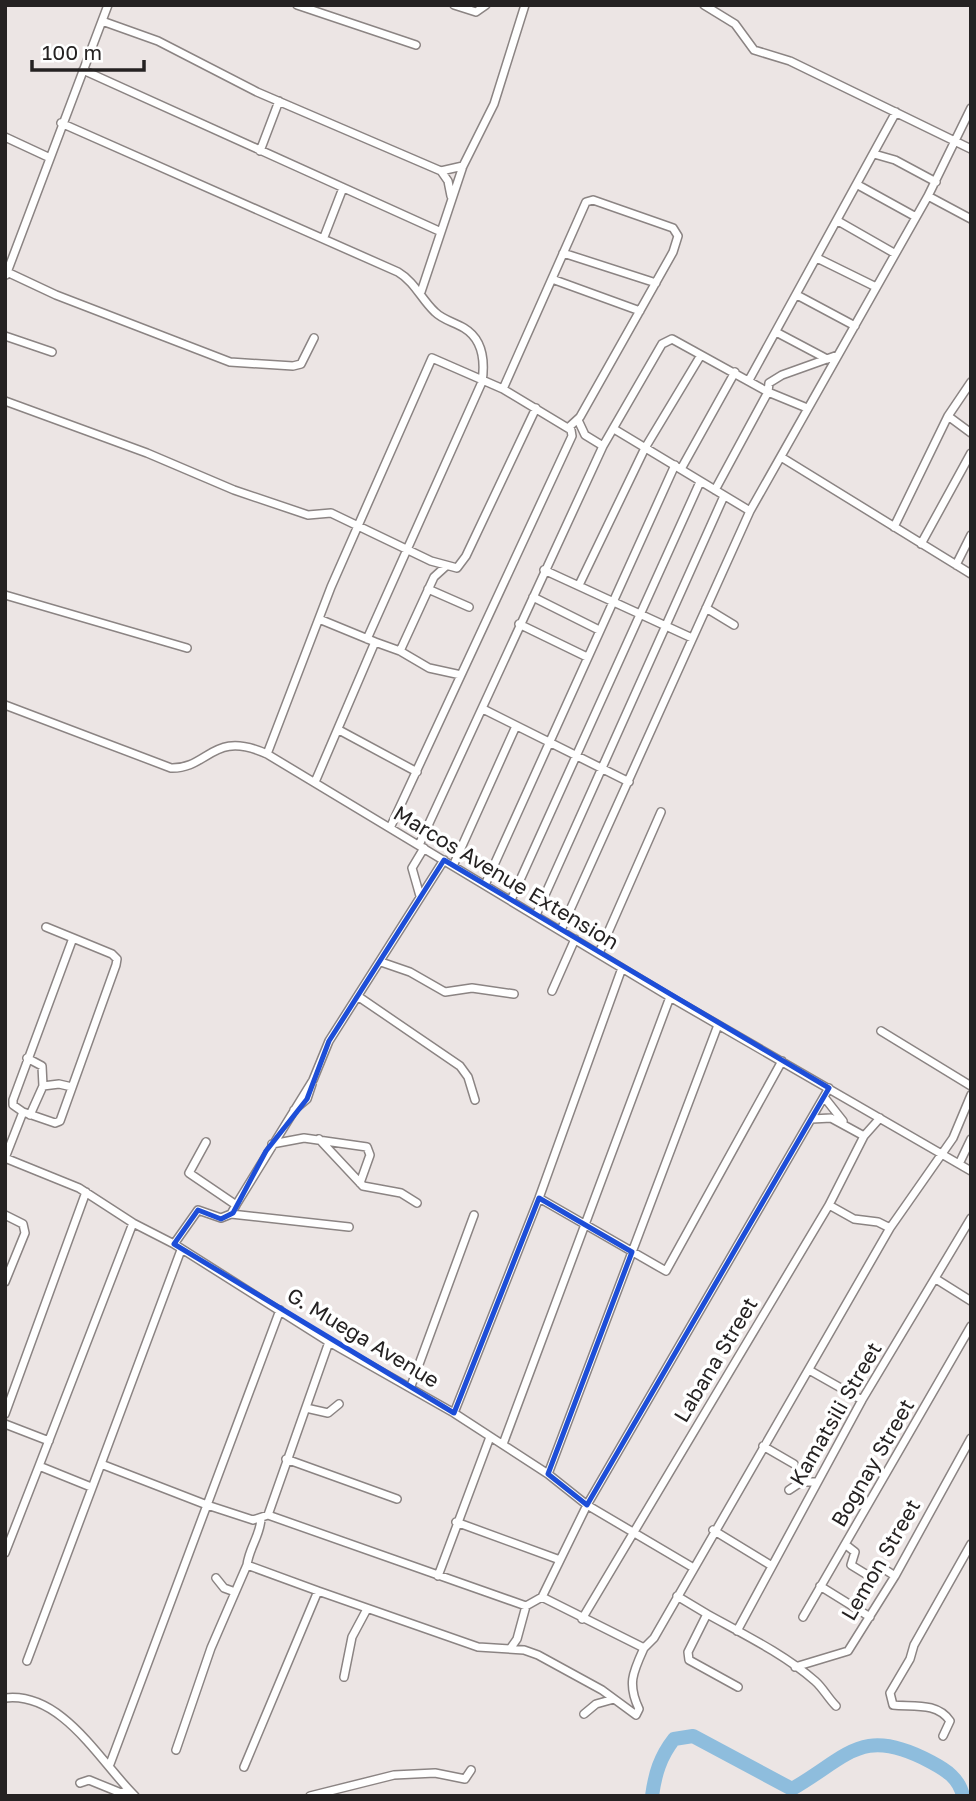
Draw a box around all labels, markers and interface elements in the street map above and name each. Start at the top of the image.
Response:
scale bar [32,28,144,72]
text: 100 m [42,39,102,65]
street label: Marcos Avenue Extension [389,799,624,955]
street label: G. Muega Avenue [283,1281,444,1393]
street label: Labana Street [668,1292,763,1427]
street label: Kamatsili Street [784,1337,887,1490]
street label: Bognay Street [825,1394,919,1531]
street label: Lemon Street [835,1494,925,1625]

